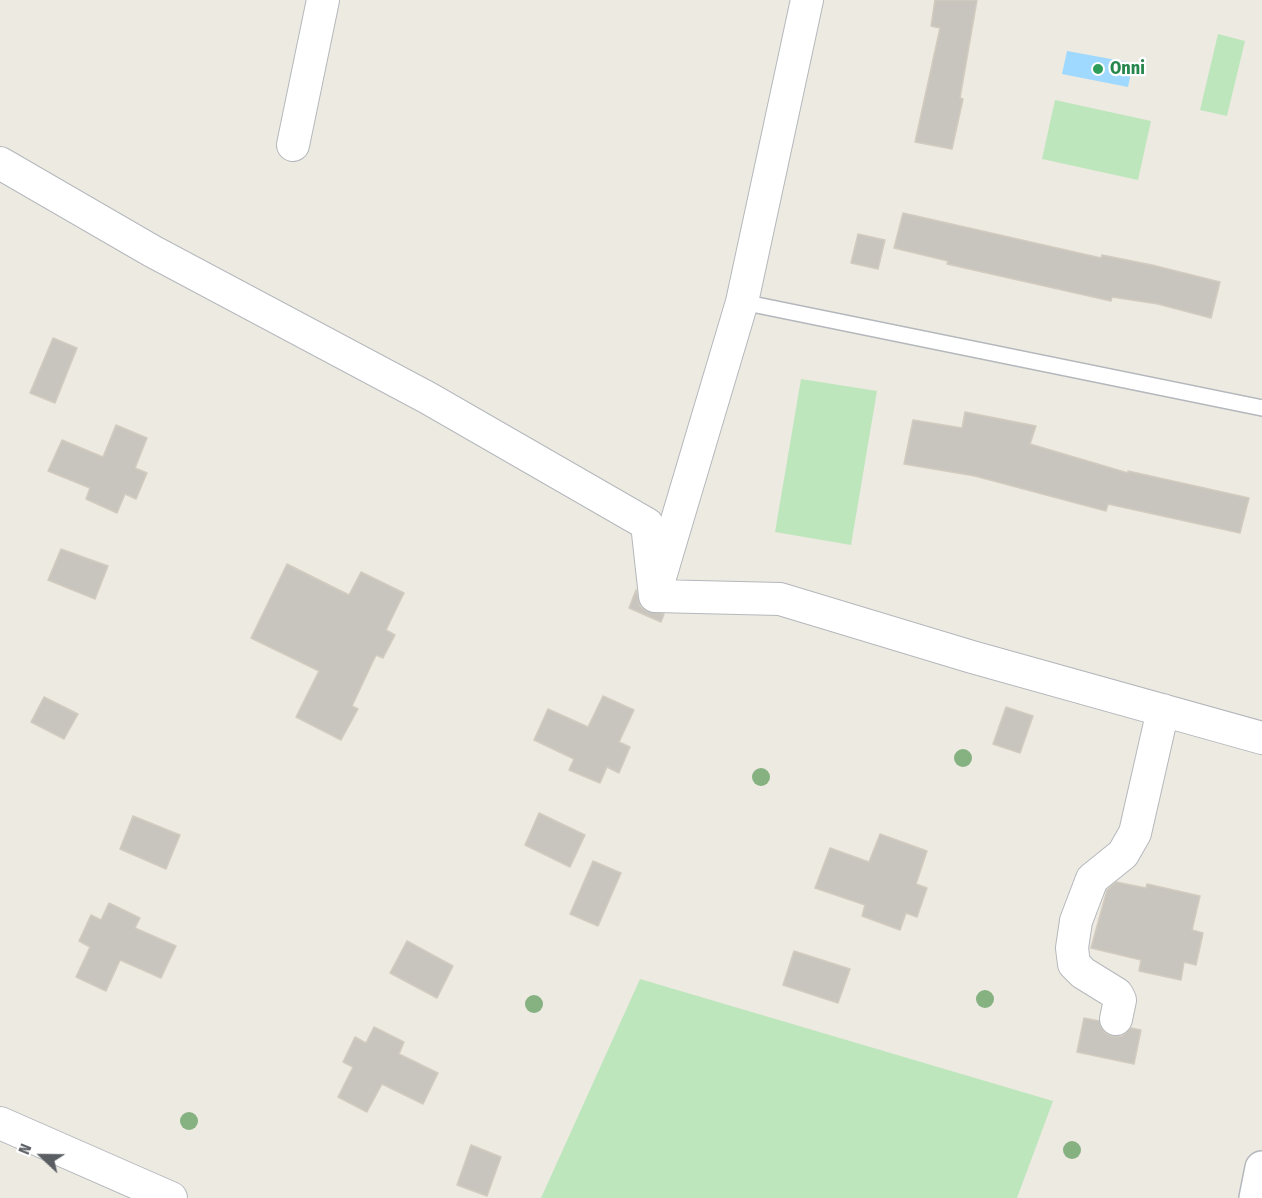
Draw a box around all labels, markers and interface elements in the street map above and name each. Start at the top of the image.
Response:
place label: Onni [1110,58,1145,80]
marker: Onni [1091,62,1105,76]
north arrow [12,1126,72,1186]
text: N [14,1141,35,1157]

